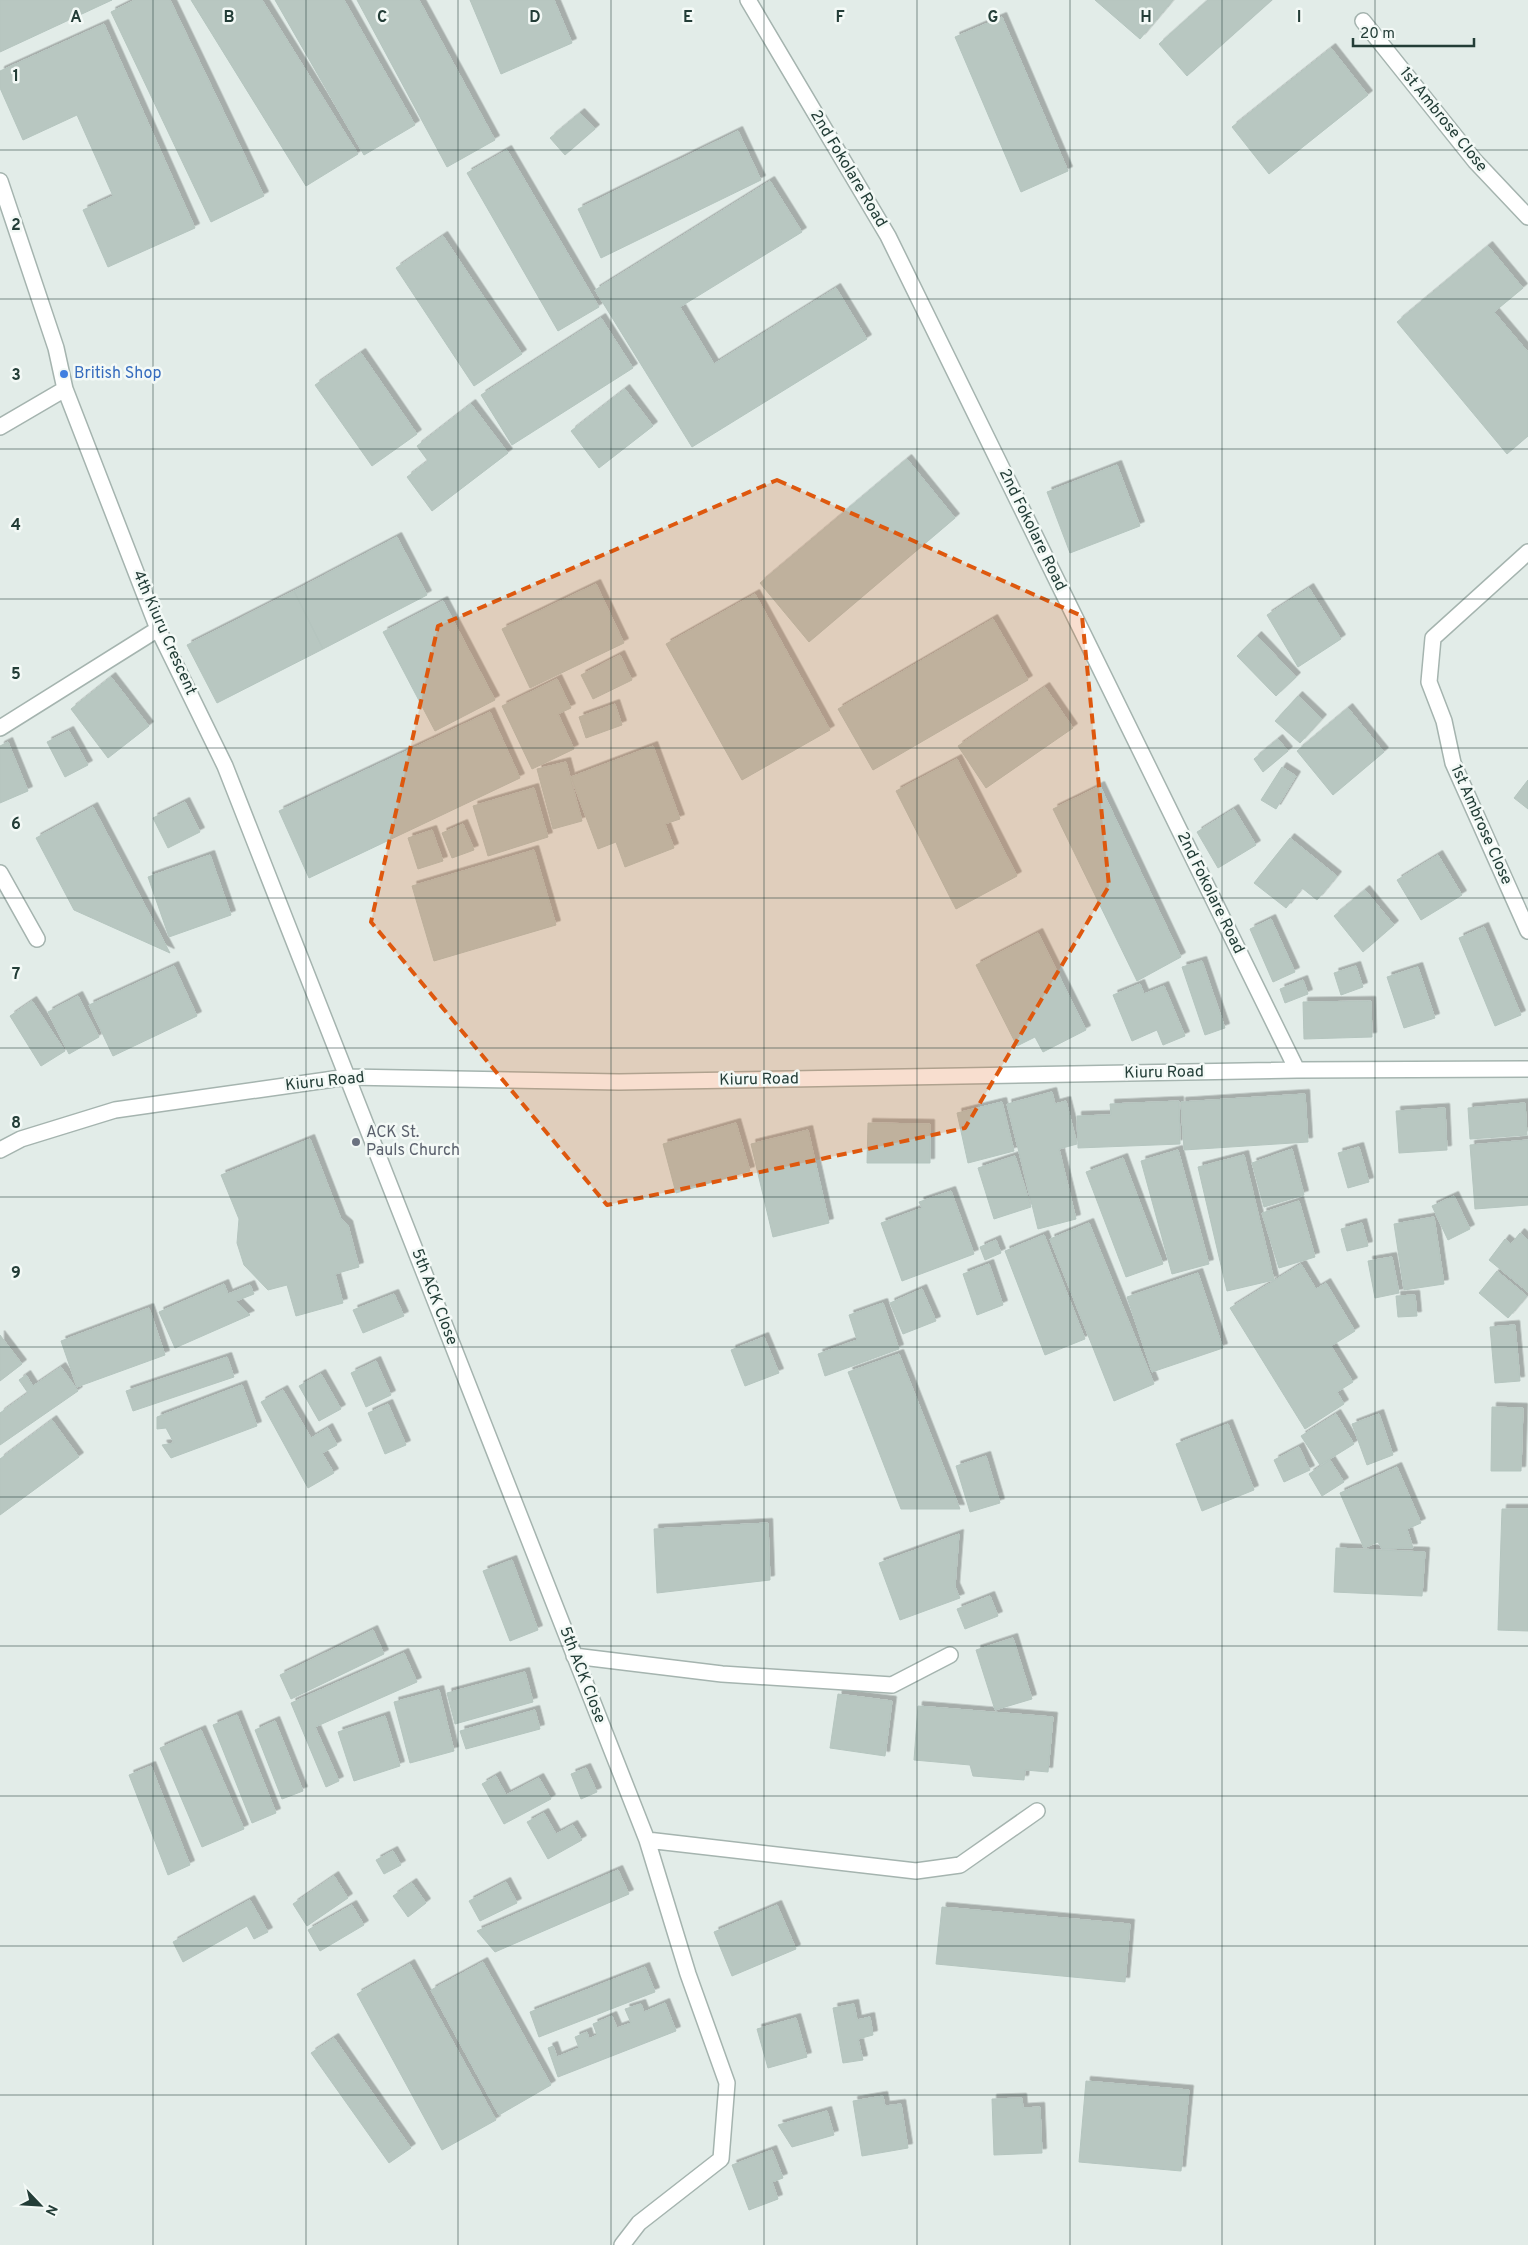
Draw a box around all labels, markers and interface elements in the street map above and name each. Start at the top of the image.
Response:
text: A [70,8,82,28]
text: B [223,8,235,28]
text: C [377,8,387,28]
text: D [529,8,541,28]
text: E [683,8,693,28]
text: F [835,8,845,28]
text: G [988,8,998,28]
text: H [1140,8,1152,28]
text: I [1297,8,1301,28]
scale bar [1353,15,1474,47]
text: 20 m [1360,25,1395,44]
street label: 1st Ambrose Close [1395,64,1491,176]
text: 1 [13,67,19,87]
street label: 2nd Fokolare Road [805,107,891,231]
text: 2 [11,216,21,236]
place label: British Shop [74,364,162,384]
text: 3 [11,366,21,386]
marker: British Shop [58,368,70,380]
street label: 2nd Fokolare Road [994,466,1070,594]
text: 4 [11,516,21,536]
street label: 4th Kiuru Crescent [127,567,201,699]
text: 5 [11,665,21,685]
street label: 1st Ambrose Close [1446,762,1516,888]
text: 6 [11,815,21,835]
street label: 2nd Fokolare Road [1172,829,1248,957]
text: 7 [12,965,20,985]
street label: Kiuru Road [1124,1062,1204,1084]
street label: Kiuru Road [284,1068,366,1096]
street label: Kiuru Road [719,1069,799,1091]
text: 8 [11,1114,21,1134]
place label: ACK St. Pauls Church [366,1123,460,1161]
marker: ACK St. Pauls Church [350,1136,362,1148]
street label: 5th ACK Close [406,1246,462,1348]
text: 9 [11,1264,21,1284]
street label: 5th ACK Close [554,1624,610,1726]
north arrow [15,2180,65,2230]
text: N [41,2202,60,2218]

